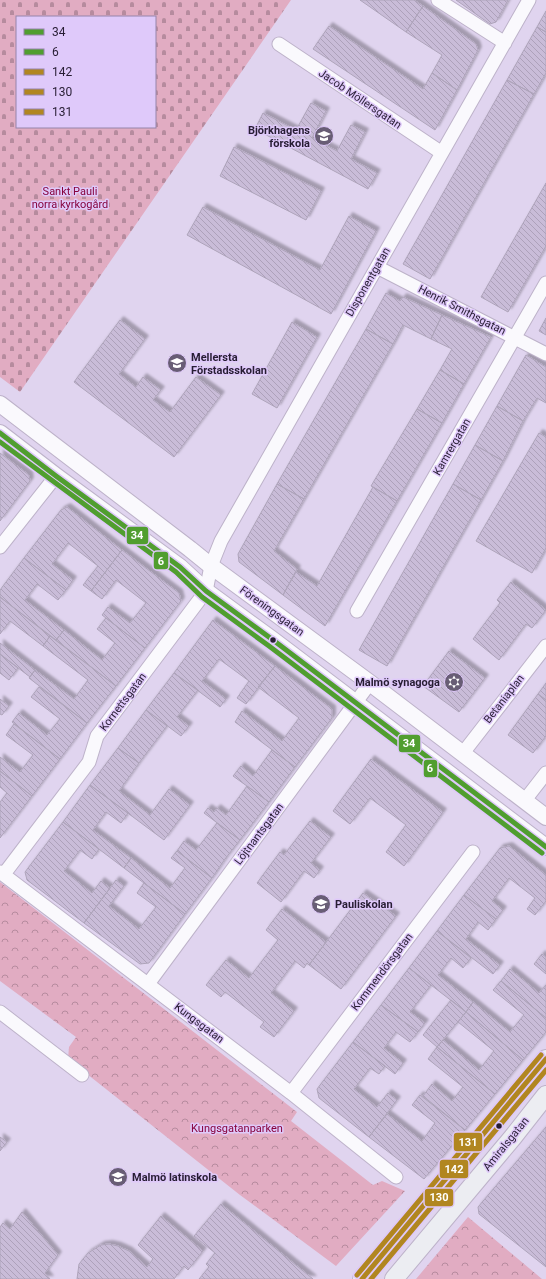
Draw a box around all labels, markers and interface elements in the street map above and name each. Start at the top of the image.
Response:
legend [16,16,156,128]
text: 34 [52,25,66,39]
text: 6 [52,45,59,59]
text: 142 [52,65,72,79]
street label: Jacob Möllersgatan [316,66,404,132]
text: 130 [52,85,72,99]
text: 131 [52,105,72,119]
place label: Björkhagens förskola [248,124,310,150]
school or university icon: Björkhagens förskola [313,125,335,147]
park label: Sankt Pauli norra kyrkogård [32,185,108,211]
street label: Disponentgatan [343,245,393,319]
street label: Henrik Smithsgatan [416,282,508,338]
place label: Mellersta Förstadsskolan [191,351,267,377]
school or university icon: Mellersta Förstadsskolan [166,352,188,374]
street label: Kamrergatan [431,416,473,478]
line badge: 34 [126,526,149,545]
text: 34 [131,529,144,542]
line badge: 6 [153,551,169,570]
text: 6 [158,555,164,568]
street label: Föreningsgatan [237,583,307,639]
unlabelled marker [268,635,278,645]
street label: Kornettsgatan [97,670,149,734]
synagogue icon: Malmö synagoga [443,671,465,693]
street label: Betaniaplan [481,672,527,726]
place label: Malmö synagoga [355,676,440,689]
line badge: 34 [398,734,421,753]
text: 34 [403,737,416,750]
line badge: 6 [423,759,438,778]
text: 6 [427,762,433,775]
street label: Löjtnantsgatan [232,801,286,867]
school or university icon: Pauliskolan [310,893,332,915]
place label: Pauliskolan [335,898,393,911]
street label: Kommendörsgatan [349,931,415,1013]
street label: Kungsgatan [172,1000,226,1046]
street label: Amiralsgatan [480,1115,532,1173]
unlabelled marker [494,1121,504,1131]
park label: Kungsgatanparken [191,1122,283,1135]
line badge: 131 [453,1132,483,1152]
text: 131 [459,1136,477,1149]
line badge: 142 [439,1159,469,1179]
text: 142 [445,1163,463,1176]
school or university icon: Malmö latinskola [107,1166,129,1188]
place label: Malmö latinskola [132,1171,217,1184]
line badge: 130 [424,1188,454,1207]
text: 130 [430,1191,448,1204]

